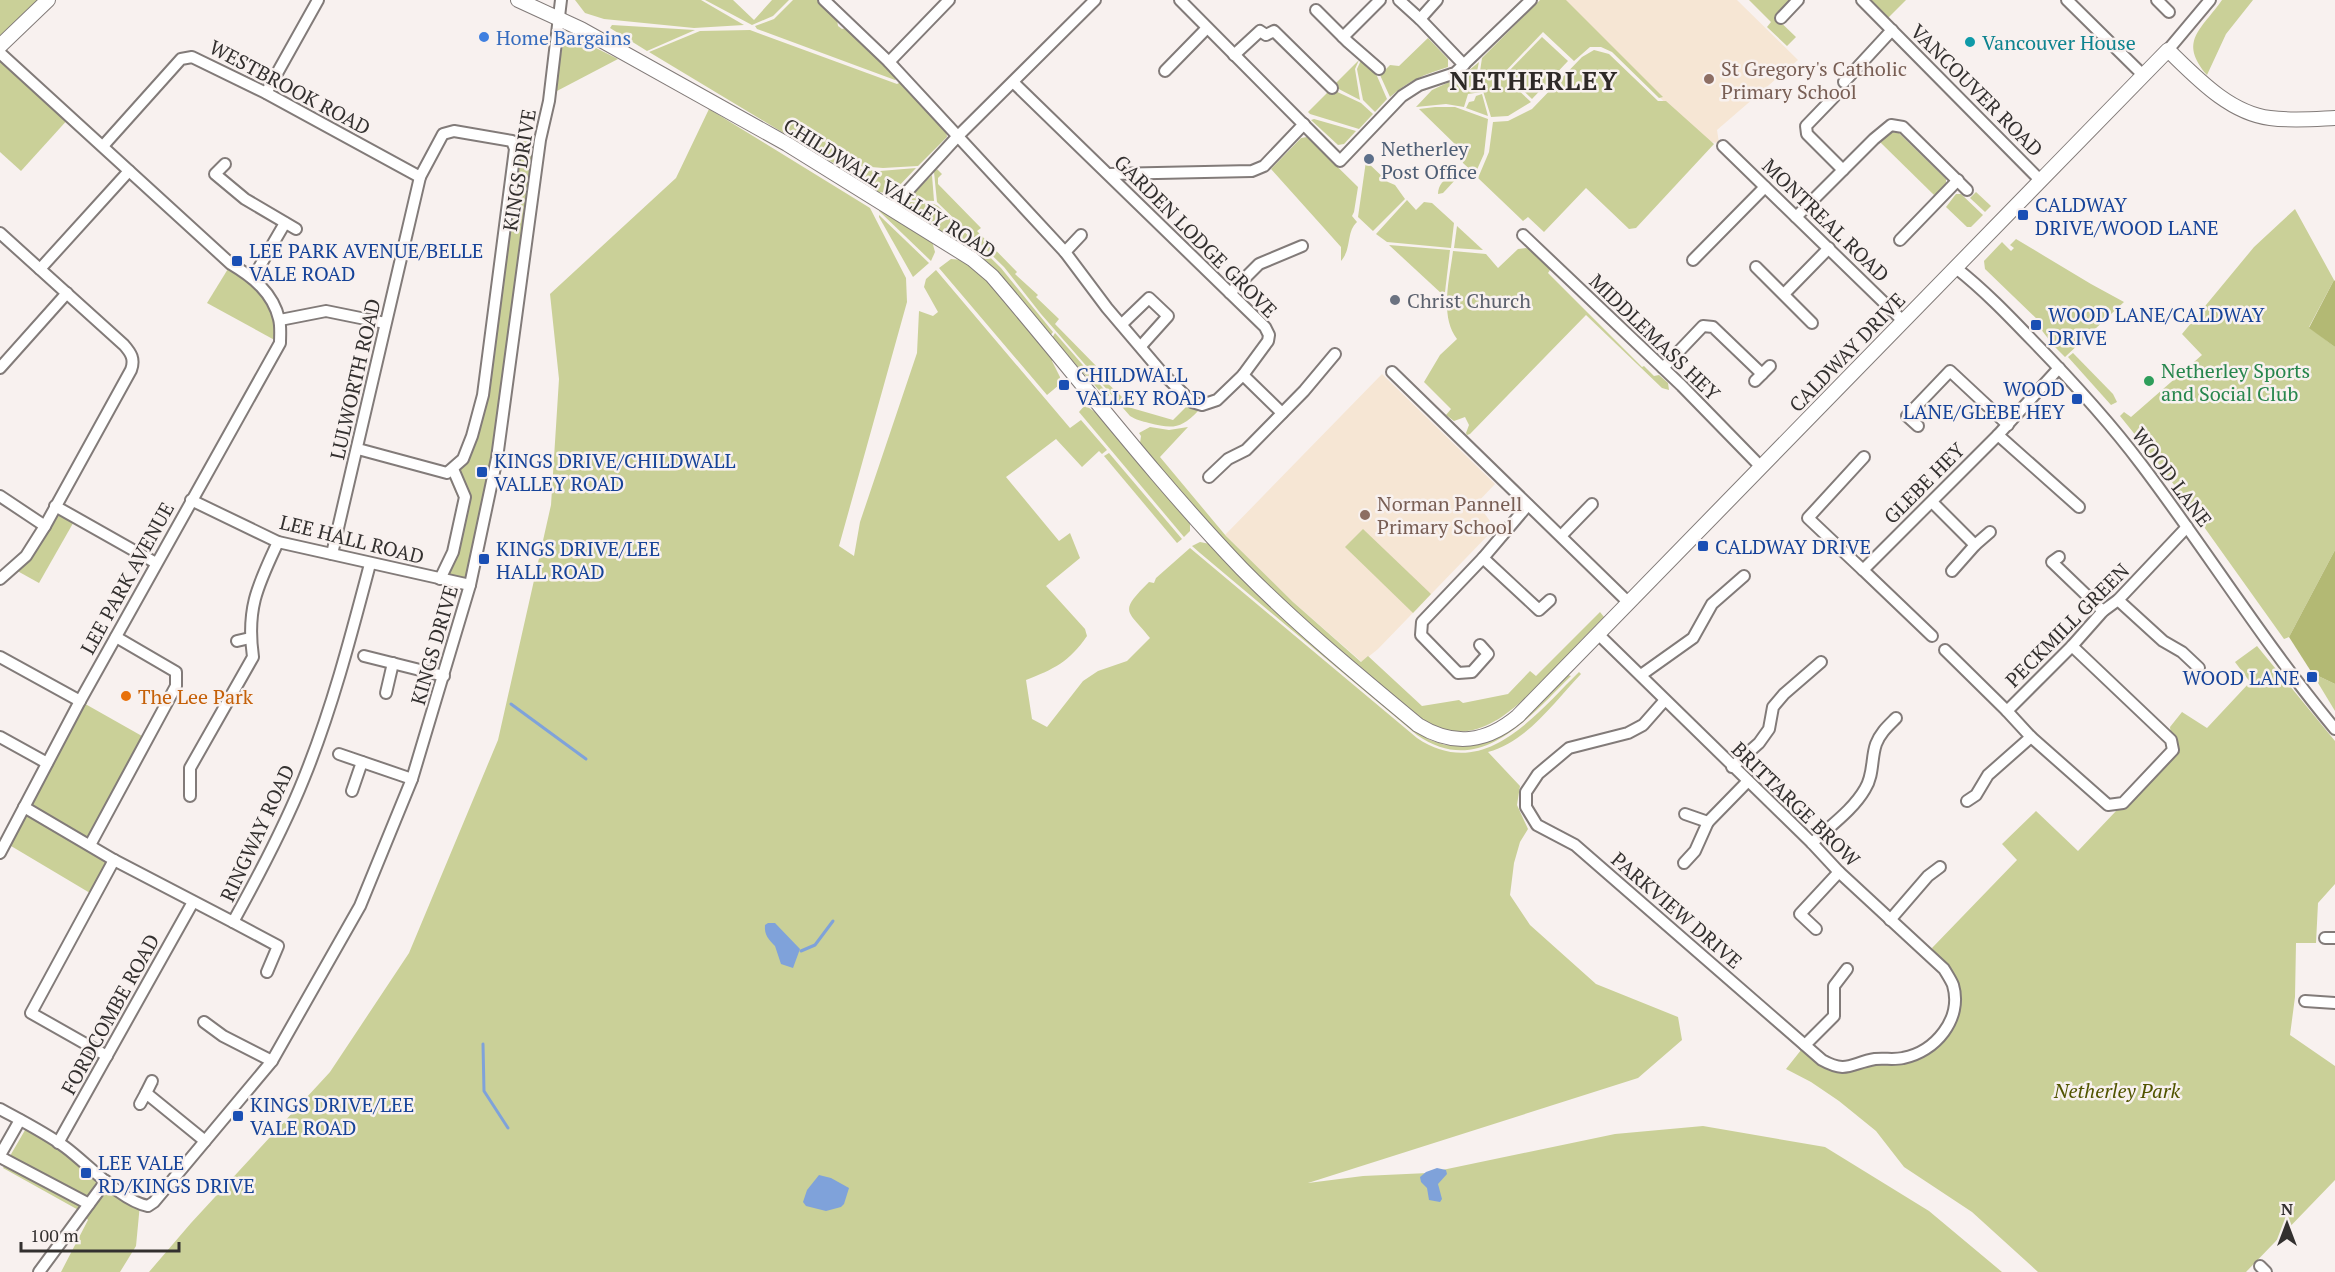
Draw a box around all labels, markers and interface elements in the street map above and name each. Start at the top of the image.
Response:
street label: VANCOUVER ROAD [1905,18,2049,162]
place label: Home Bargains [496,24,631,51]
place label: Vancouver House [1982,29,2136,56]
marker: Home Bargains [477,30,491,44]
street label: WESTBROOK ROAD [205,33,375,141]
marker: Vancouver House [1963,35,1977,49]
place label: St Gregory's Catholic Primary School [1721,55,1907,105]
district label: NETHERLEY [1449,63,1619,97]
marker: St Gregory's Catholic Primary School [1702,72,1716,86]
street label: KINGS DRIVE [496,107,542,233]
street label: CHILDWALL VALLEY ROAD [779,111,1001,265]
place label: Netherley Post Office [1381,135,1477,185]
street label: GARDEN LODGE GROVE [1109,149,1283,323]
marker: Netherley Post Office [1362,152,1376,166]
street label: MONTREAL ROAD [1757,152,1895,288]
place label: CALDWAY DRIVE/WOOD LANE [2035,191,2219,241]
marker: CALDWAY DRIVE/WOOD LANE [2016,208,2030,222]
place label: LEE PARK AVENUE/BELLE VALE ROAD [249,237,483,287]
marker: LEE PARK AVENUE/BELLE VALE ROAD [230,254,244,268]
street label: MIDDLEMASS HEY [1584,268,1726,406]
street label: CALDWAY DRIVE [1783,286,1911,418]
place label: Christ Church [1407,287,1531,314]
marker: Christ Church [1388,293,1402,307]
street label: LULWORTH ROAD [323,296,387,462]
place label: WOOD LANE/CALDWAY DRIVE [2048,301,2265,351]
marker: WOOD LANE/CALDWAY DRIVE [2029,318,2043,332]
place label: Netherley Sports and Social Club [2161,357,2310,407]
place label: CHILDWALL VALLEY ROAD [1076,361,1206,411]
marker: Netherley Sports and Social Club [2142,374,2156,388]
place label: WOOD LANE/GLEBE HEY [1903,375,2065,425]
marker: CHILDWALL VALLEY ROAD [1057,378,1071,392]
marker: WOOD LANE/GLEBE HEY [2070,392,2084,406]
street label: WOOD LANE [2126,422,2218,532]
street label: GLEBE HEY [1878,437,1970,529]
place label: KINGS DRIVE/CHILDWALL VALLEY ROAD [494,447,736,497]
marker: KINGS DRIVE/CHILDWALL VALLEY ROAD [475,465,489,479]
place label: Norman Pannell Primary School [1377,490,1522,540]
street label: LEE PARK AVENUE [74,497,180,659]
street label: LEE HALL ROAD [277,508,427,570]
marker: Norman Pannell Primary School [1358,508,1372,522]
place label: CALDWAY DRIVE [1715,533,1871,560]
place label: KINGS DRIVE/LEE HALL ROAD [496,535,660,585]
marker: CALDWAY DRIVE [1696,539,1710,553]
marker: KINGS DRIVE/LEE HALL ROAD [477,552,491,566]
street label: PECKMILL GREEN [1999,557,2135,693]
street label: KINGS DRIVE [404,582,464,708]
place label: WOOD LANE [2182,664,2300,691]
marker: WOOD LANE [2305,670,2319,684]
place label: The Lee Park [138,683,254,710]
marker: The Lee Park [119,689,133,703]
street label: BRITTARGE BROW [1726,736,1866,872]
street label: RINGWAY ROAD [213,760,301,906]
street label: PARKVIEW DRIVE [1606,846,1748,974]
street label: FORDCOMBE ROAD [55,929,165,1099]
park label: Netherley Park [2053,1077,2180,1104]
place label: KINGS DRIVE/LEE VALE ROAD [250,1091,414,1141]
marker: KINGS DRIVE/LEE VALE ROAD [231,1109,245,1123]
place label: LEE VALE RD/KINGS DRIVE [98,1149,255,1199]
marker: LEE VALE RD/KINGS DRIVE [79,1166,93,1180]
north arrow [2257,1194,2317,1254]
text: N [2281,1198,2293,1220]
scale bar [21,1215,178,1253]
text: 100 m [30,1223,79,1247]

